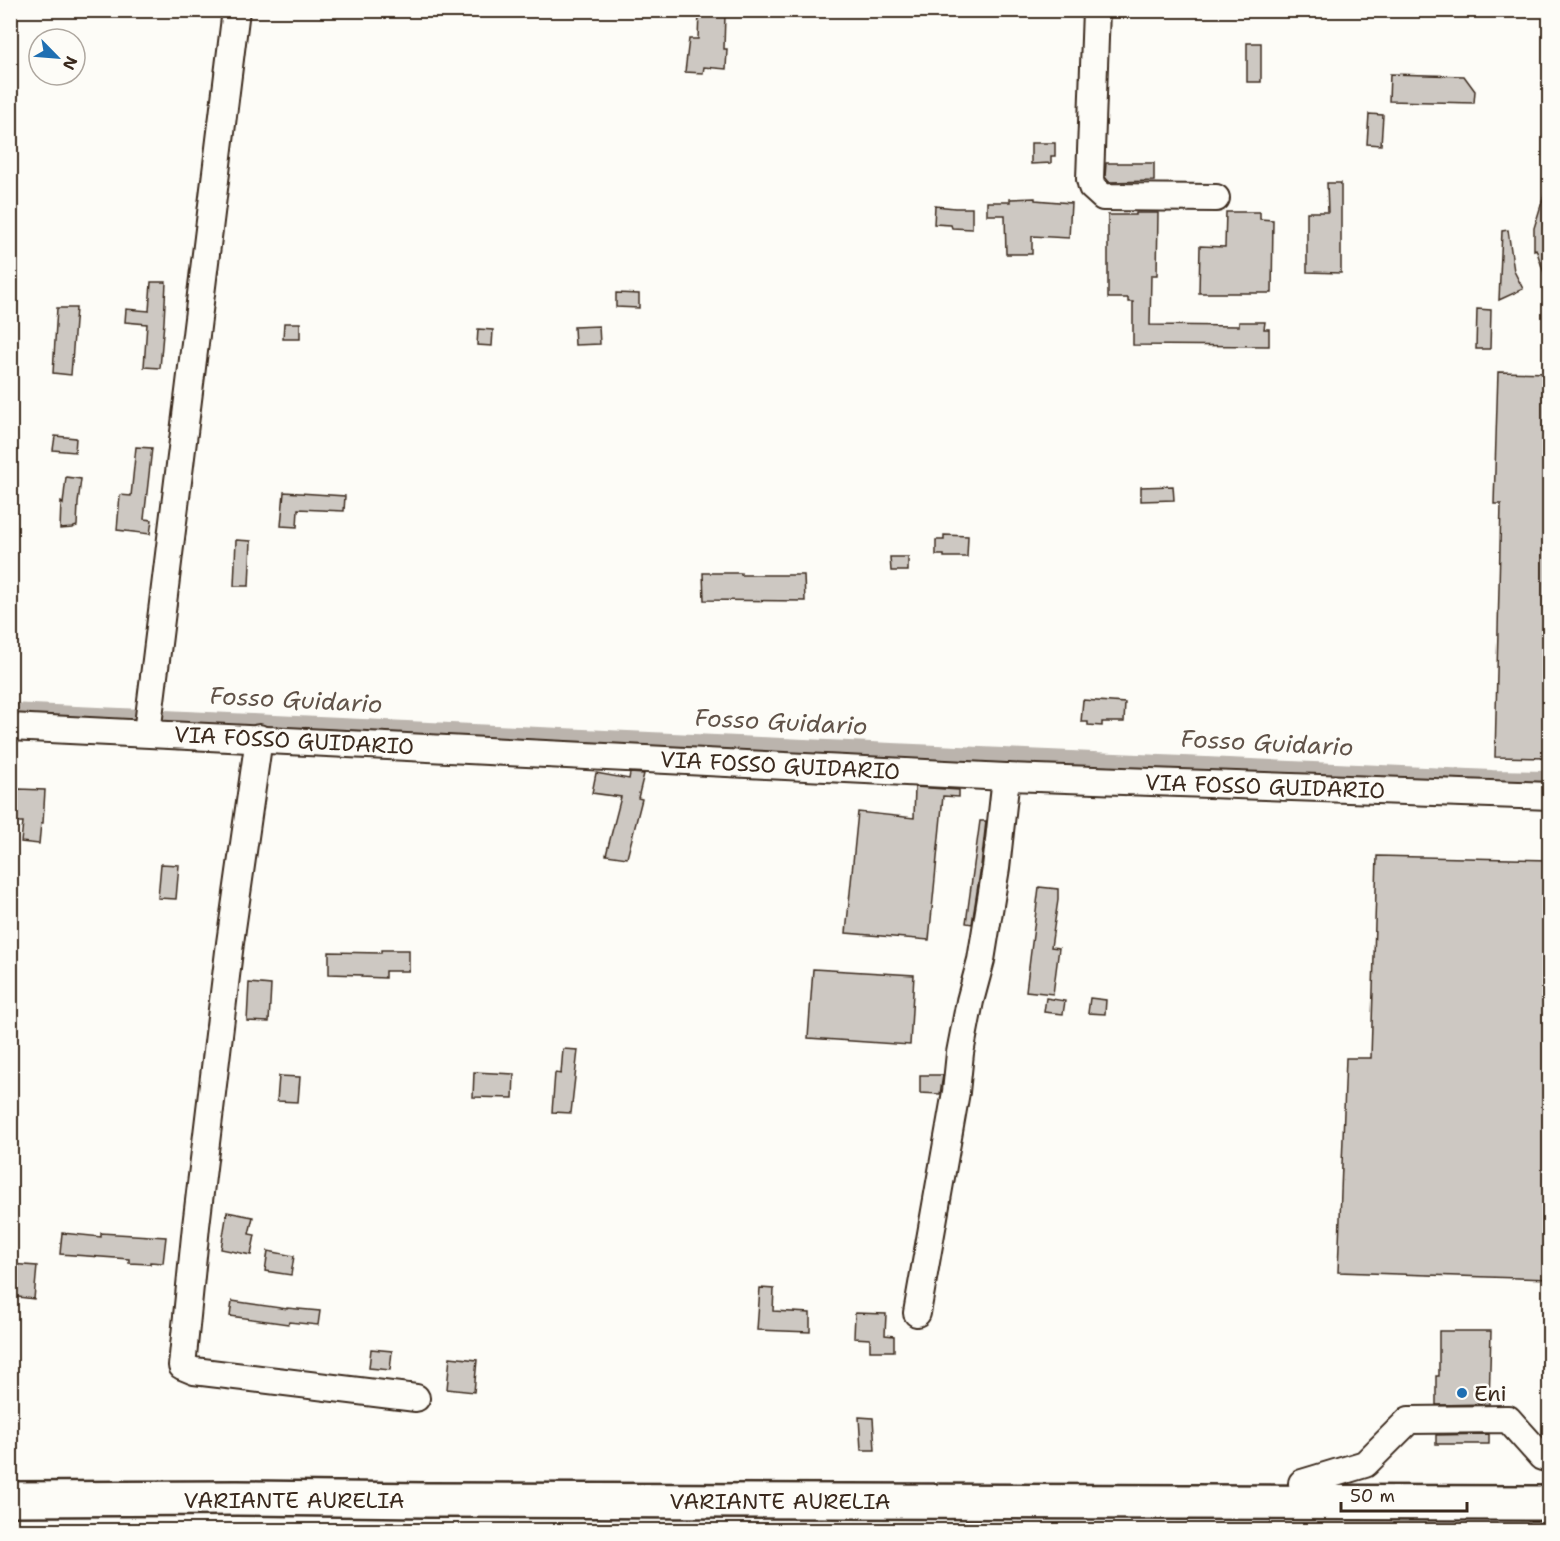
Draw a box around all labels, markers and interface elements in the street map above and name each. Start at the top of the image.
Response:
north arrow [27,27,87,87]
text: N [58,53,82,73]
water label: Fosso Guidario [209,679,383,721]
water label: Fosso Guidario [694,701,868,743]
street label: VIA FOSSO GUIDARIO [173,720,415,761]
water label: Fosso Guidario [1180,722,1354,764]
street label: VIA FOSSO GUIDARIO [659,745,901,786]
street label: VIA FOSSO GUIDARIO [1144,768,1386,805]
place label: Eni [1474,1379,1507,1408]
marker: Eni [1455,1386,1469,1400]
scale bar [1341,1475,1467,1513]
text: 50 m [1350,1484,1395,1508]
street label: VARIANTE AURELIA [183,1486,405,1515]
street label: VARIANTE AURELIA [669,1487,891,1516]

